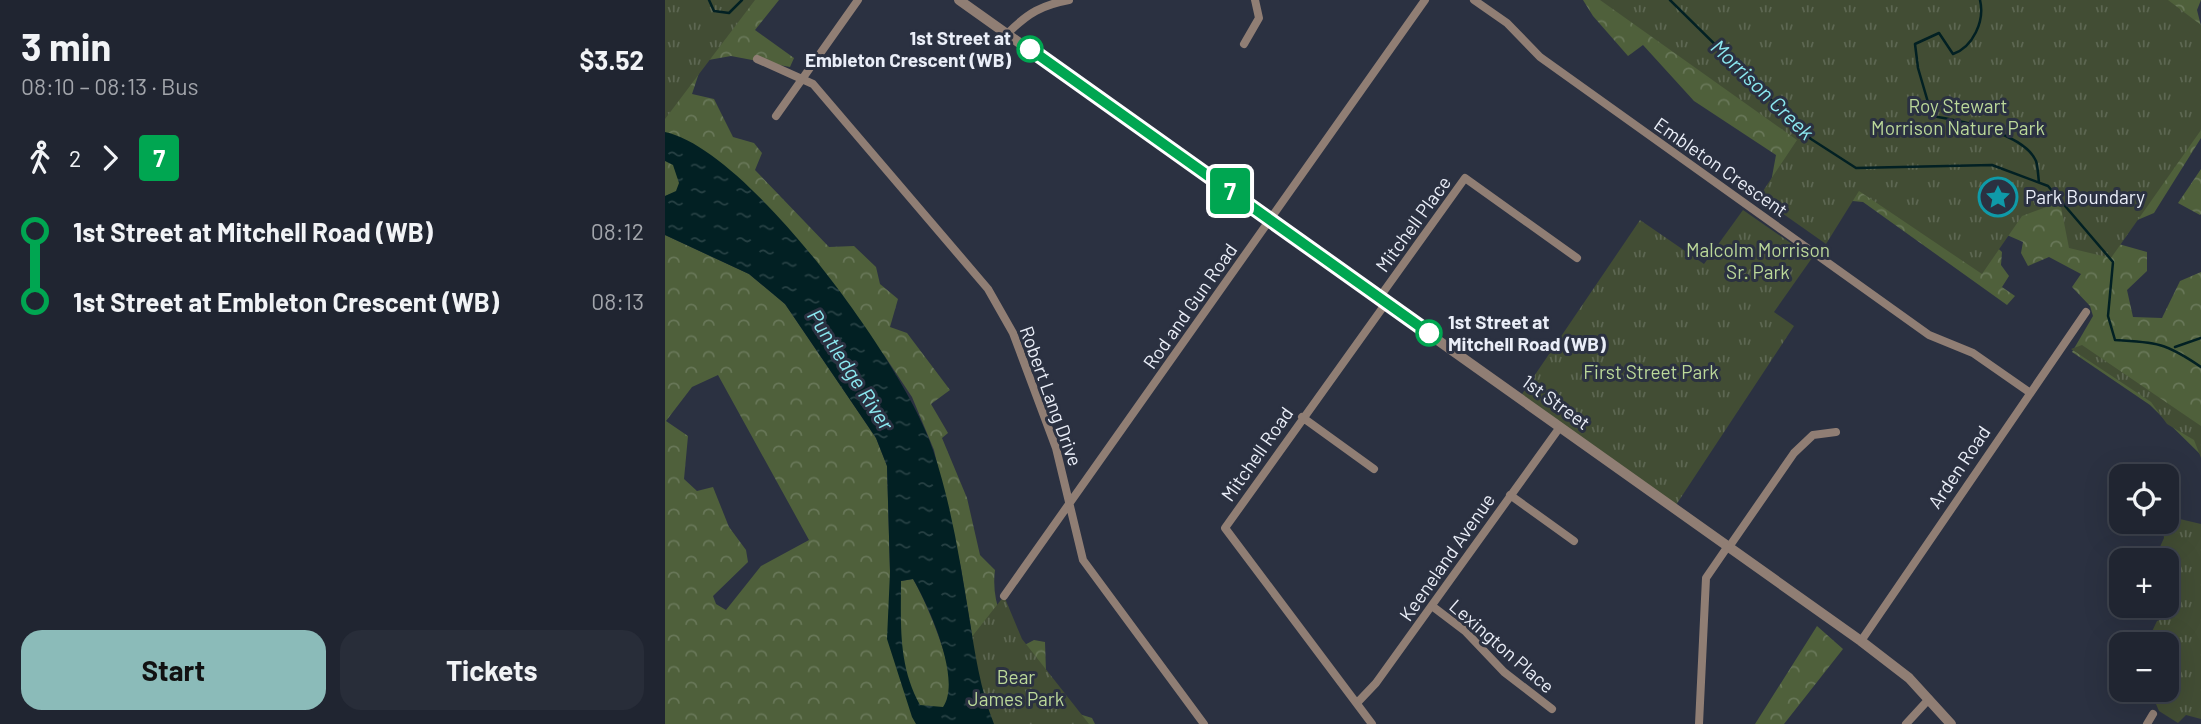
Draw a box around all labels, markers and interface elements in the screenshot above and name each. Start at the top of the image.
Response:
text: 3 min [21,23,111,69]
place label: 1st Street at Embleton Crescent (WB) [805,26,1011,71]
water label: Morrison Creek [1706,34,1820,145]
marker: 1st Street at Embleton Crescent (WB) [1017,36,1043,62]
text: $3.52 [579,44,644,75]
text: 08:10 – 08:13 · Bus [21,72,199,100]
park label: Roy Stewart Morrison Nature Park [1871,94,2045,139]
street label: Embleton Crescent [1650,112,1792,221]
icon: walk [21,139,59,177]
icon: forward [91,139,129,177]
text: 7 [153,143,165,172]
text: 2 [69,144,81,172]
line badge: 7 [1207,168,1253,214]
street label: Mitchell Place [1370,171,1455,276]
text: 7 [1224,176,1236,205]
place icon: Park Boundary [1977,176,2019,218]
place label: Park Boundary [2025,185,2145,208]
text: 1st Street at Mitchell Road (WB) [73,216,433,247]
text: 08:12 [591,217,644,245]
park label: Malcolm Morrison Sr. Park [1686,238,1830,283]
street label: Rod and Gun Road [1138,239,1241,373]
text: 1st Street at Embleton Crescent (WB) [73,286,499,317]
text: 08:13 [591,287,644,315]
water label: Puntledge River [803,304,900,435]
place label: 1st Street at Mitchell Road (WB) [1448,310,1606,355]
marker: 1st Street at Mitchell Road (WB) [1416,320,1442,346]
street label: Robert Lang Drive [1015,323,1087,469]
park label: First Street Park [1583,360,1719,383]
street label: 1st Street [1518,369,1595,434]
street label: Mitchell Road [1216,402,1297,505]
street label: Arden Road [1923,421,1995,512]
map controls [2109,464,2179,702]
button: locate [2109,464,2179,534]
street label: Keeneland Avenue [1394,488,1499,625]
button: + [2109,548,2179,618]
street label: Lexington Place [1445,594,1559,697]
button: Start [21,630,326,710]
button: Tickets [340,630,644,710]
button: − [2109,632,2179,702]
park label: Bear James Park [968,665,1064,710]

